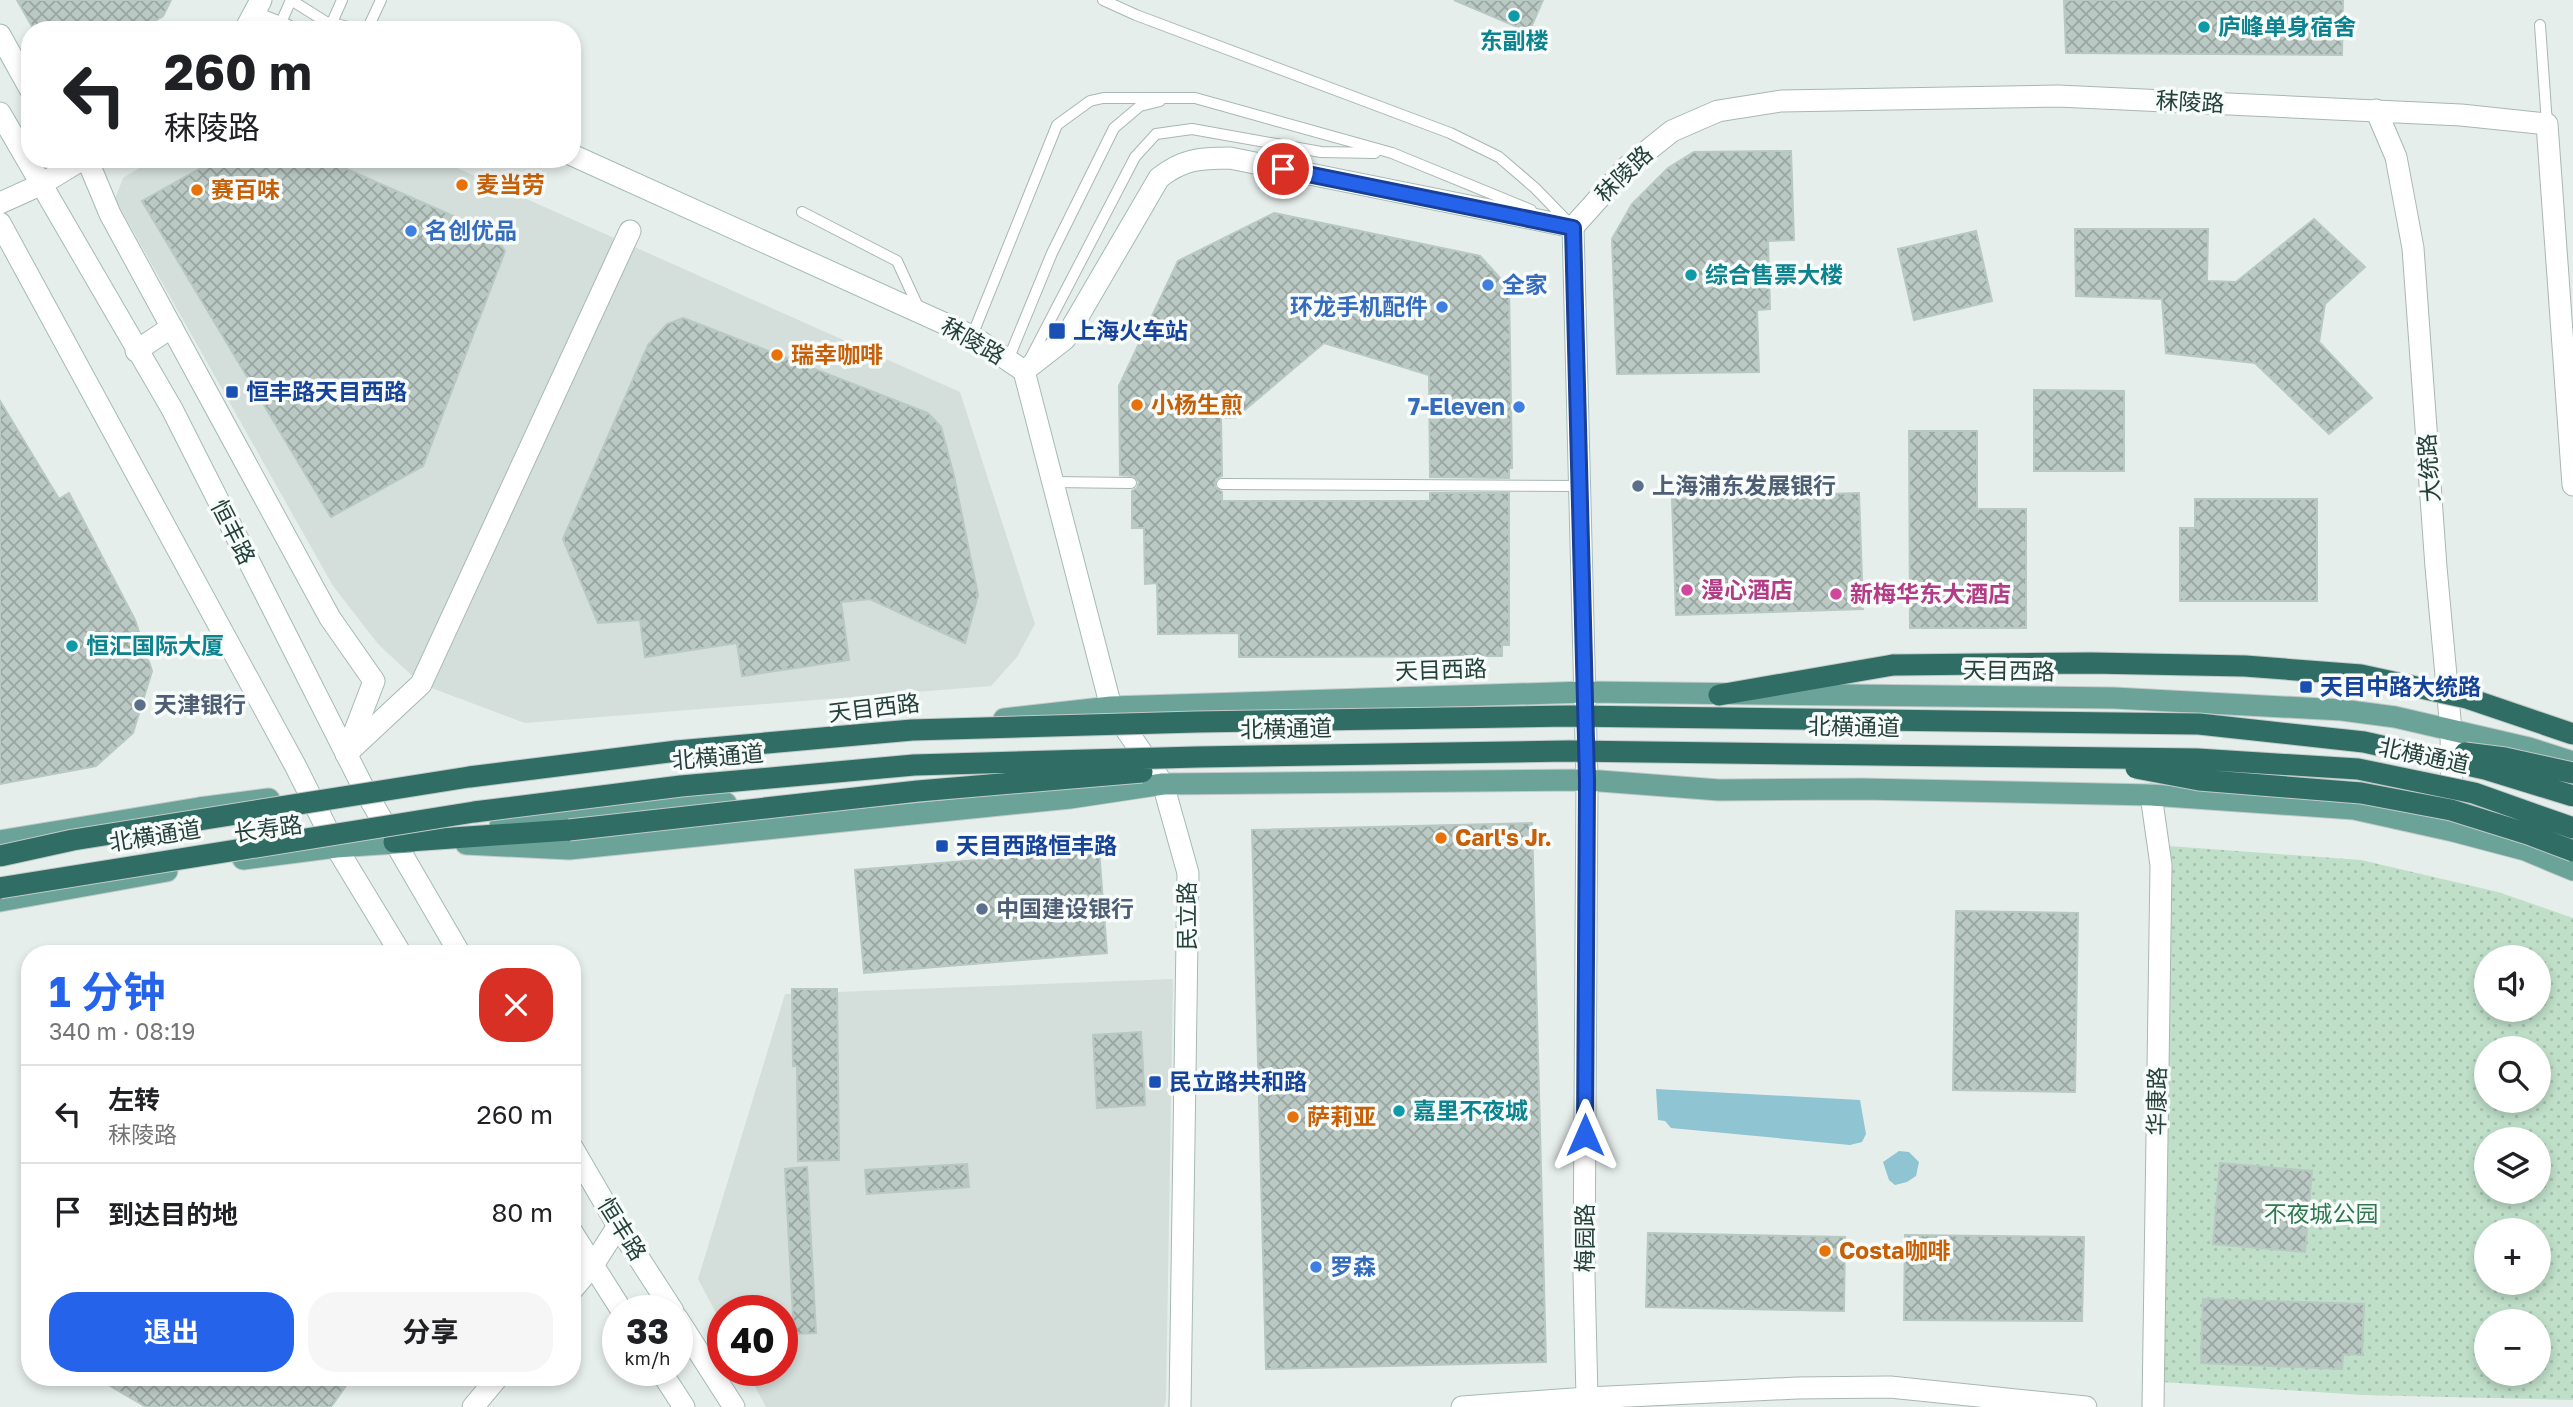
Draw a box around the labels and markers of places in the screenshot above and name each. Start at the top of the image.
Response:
marker: 东副楼 [1506,8,1522,24]
place label: 庐峰单身宿舍 [2218,12,2356,40]
marker: 庐峰单身宿舍 [2196,19,2212,35]
place label: 东副楼 [1480,26,1549,54]
pin [1253,139,1313,199]
place label: 麦当劳 [476,170,545,198]
place label: 赛百味 [211,175,280,203]
marker: 麦当劳 [454,177,470,193]
marker: 赛百味 [189,182,205,198]
place label: 名创优品 [425,216,517,244]
marker: 名创优品 [403,223,419,239]
place label: 综合售票大楼 [1705,260,1843,288]
marker: 综合售票大楼 [1683,267,1699,283]
place label: 全家 [1502,270,1548,298]
marker: 全家 [1480,277,1496,293]
place label: 环龙手机配件 [1290,292,1428,320]
marker: 环龙手机配件 [1434,299,1450,315]
place label: 上海火车站 [1073,316,1188,344]
marker: 上海火车站 [1047,321,1067,341]
place label: 瑞幸咖啡 [791,340,883,368]
marker: 瑞幸咖啡 [769,347,785,363]
place label: 恒丰路天目西路 [246,377,407,405]
marker: 恒丰路天目西路 [224,384,240,400]
place label: 小杨生煎 [1151,390,1243,418]
place label: 7-Eleven [1408,392,1505,420]
marker: 小杨生煎 [1129,397,1145,413]
marker: 7-Eleven [1511,399,1527,415]
place label: 上海浦东发展银行 [1652,471,1836,499]
marker: 上海浦东发展银行 [1630,478,1646,494]
place label: 漫心酒店 [1701,575,1793,603]
place label: 新梅华东大酒店 [1850,579,2011,607]
marker: 漫心酒店 [1679,582,1695,598]
marker: 新梅华东大酒店 [1828,586,1844,602]
place label: 恒汇国际大厦 [86,631,224,659]
marker: 恒汇国际大厦 [64,638,80,654]
place label: 天目中路大统路 [2320,672,2481,700]
marker: 天目中路大统路 [2298,679,2314,695]
place label: 天津银行 [154,690,246,718]
marker: 天津银行 [132,697,148,713]
place label: Carl's Jr. [1455,823,1552,851]
marker: Carl's Jr. [1433,830,1449,846]
place label: 天目西路恒丰路 [956,831,1117,859]
marker: 天目西路恒丰路 [934,838,950,854]
place label: 中国建设银行 [996,894,1134,922]
marker: 中国建设银行 [974,901,990,917]
place label: 民立路共和路 [1169,1067,1307,1095]
marker: 民立路共和路 [1147,1074,1163,1090]
place label: 嘉里不夜城 [1413,1096,1528,1124]
place label: 萨莉亚 [1307,1102,1376,1130]
marker: 嘉里不夜城 [1391,1103,1407,1119]
marker: 萨莉亚 [1285,1109,1301,1125]
place label: Costa咖啡 [1839,1236,1950,1264]
marker: Costa咖啡 [1817,1243,1833,1259]
place label: 罗森 [1330,1252,1376,1280]
marker: 罗森 [1308,1259,1324,1275]

